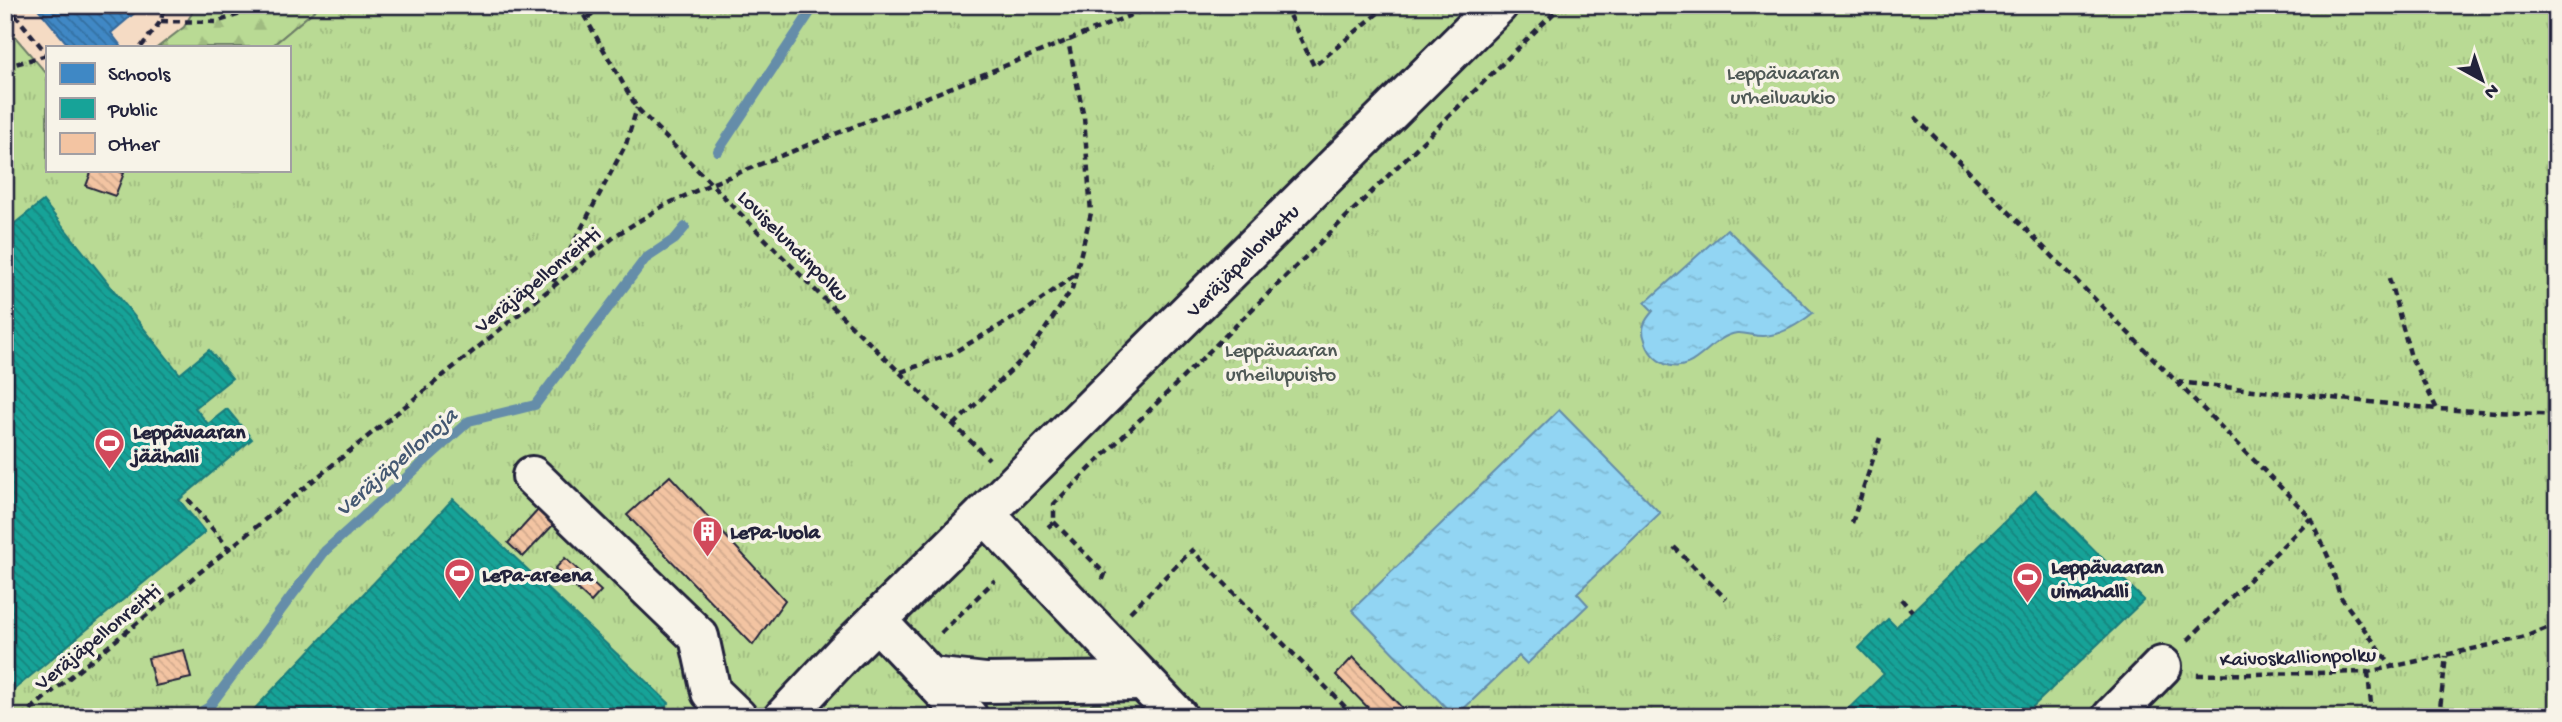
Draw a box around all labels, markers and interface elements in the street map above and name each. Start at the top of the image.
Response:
legend [46,46,290,172]
north arrow [2446,46,2516,116]
park label: Leppävaaran urheiluaukio [1727,63,1839,112]
text: Schools [108,64,172,89]
text: N [2479,78,2503,103]
text: Public [107,100,158,125]
text: Other [108,134,160,159]
street label: Loviselundinpolku [731,187,853,309]
street label: Veräjäpellonkatu [1182,200,1306,325]
street label: Veräjäpellonreitti [470,223,607,341]
park label: Leppävaaran urheilupuisto [1225,340,1337,389]
water label: Veräjäpellonoja [331,403,465,524]
place label: Leppävaaran jäähalli [129,422,247,471]
sports icon: Leppävaaran jäähalli [93,426,127,470]
building icon: LePa-luola [690,514,724,558]
place label: LePa-luola [730,522,821,547]
sports icon: LePa-areena [442,557,476,601]
place label: Leppävaaran uimahalli [2051,557,2165,606]
sports icon: Leppävaaran uimahalli [2011,561,2045,605]
place label: LePa-areena [482,565,594,590]
street label: Veräjäpellonreitti [30,580,167,698]
street label: Kaivoskallionpolku [2220,644,2377,675]

